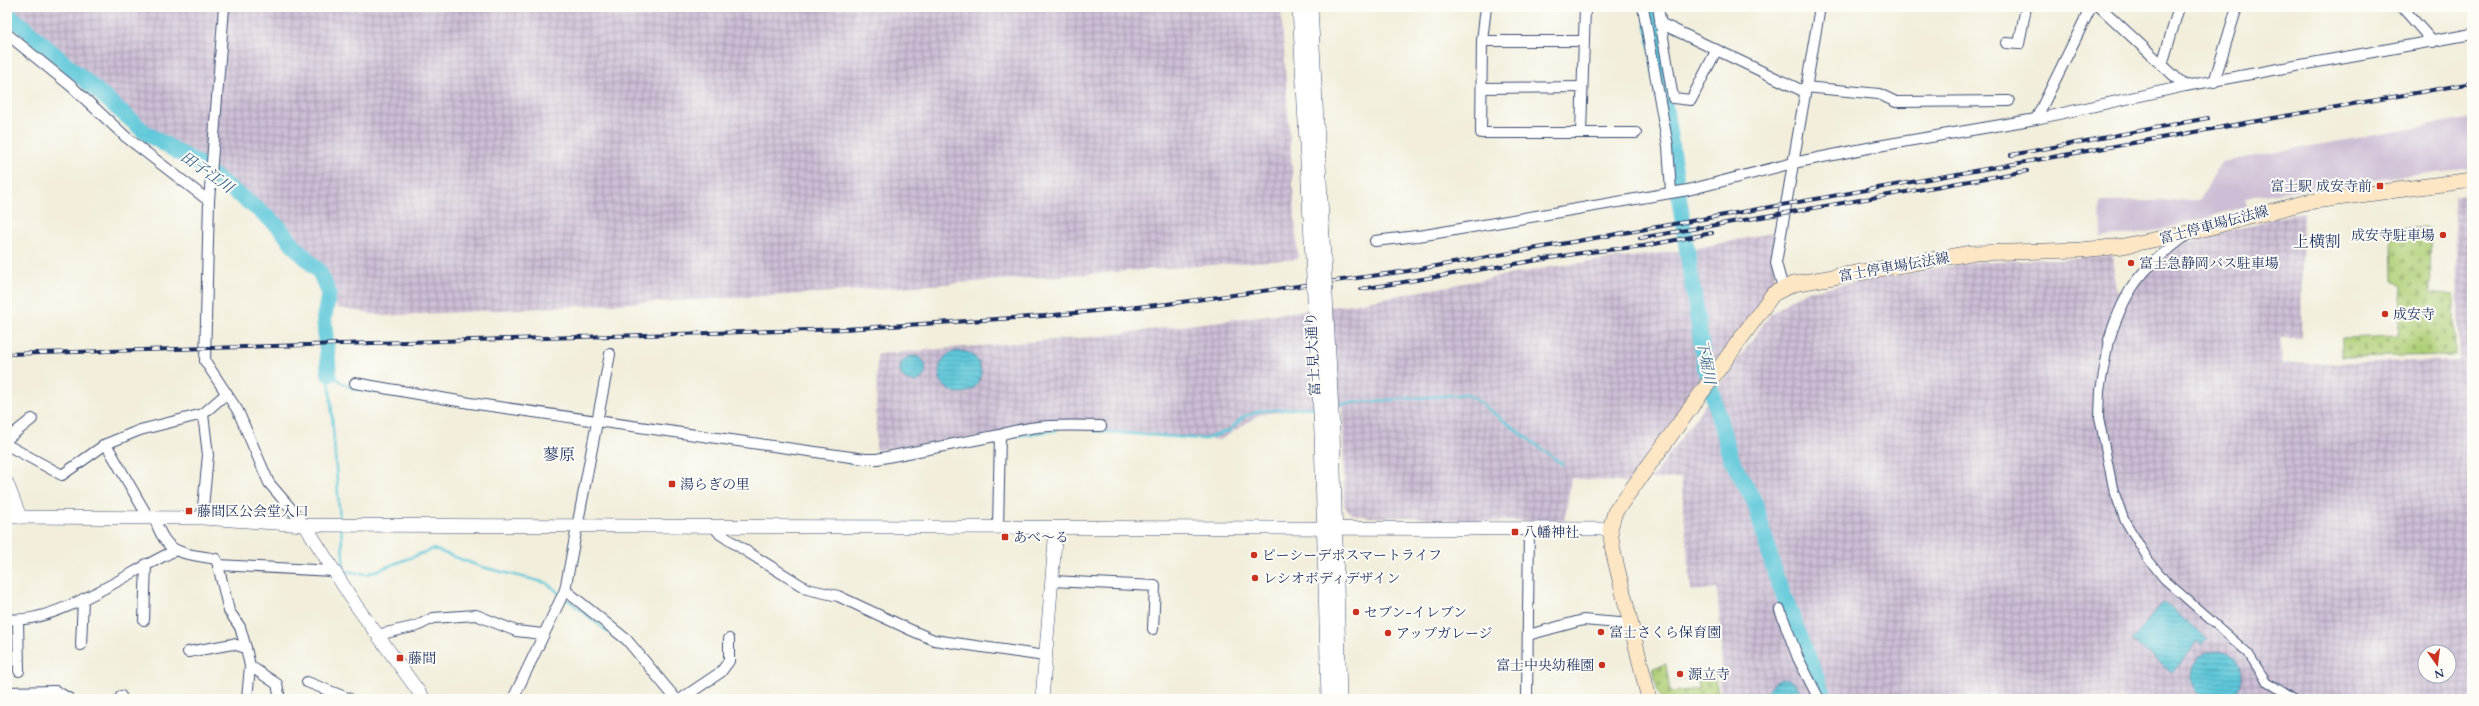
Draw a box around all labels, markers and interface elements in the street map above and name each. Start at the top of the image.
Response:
water label: 田子江川 [177,147,239,199]
place label: 富士駅 成安寺前 [2270,177,2372,196]
marker: 富士駅 成安寺前 [2375,181,2385,191]
street label: 富士停車場伝法線 [2157,201,2271,249]
place label: 成安寺駐車場 [2351,226,2435,245]
marker: 成安寺駐車場 [2438,230,2448,240]
district label: 上横割 [2293,231,2341,253]
street label: 富士停車場伝法線 [1837,248,1951,286]
place label: 富士急静岡バス駐車場 [2139,254,2279,273]
marker: 富士急静岡バス駐車場 [2126,258,2136,268]
place label: 成安寺 [2393,305,2435,324]
marker: 成安寺 [2380,309,2390,319]
street label: 富士見大通り [1301,312,1325,396]
water label: 下堀川 [1692,338,1720,388]
district label: 蓼原 [543,444,575,466]
place label: 湯らぎの里 [680,475,750,494]
marker: 湯らぎの里 [667,479,677,489]
place label: 藤間区公会堂入口 [197,502,309,521]
marker: 藤間区公会堂入口 [184,506,194,516]
place label: 八幡神社 [1523,523,1579,542]
marker: 八幡神社 [1510,527,1520,537]
place label: あべ〜る [1013,528,1069,547]
marker: あべ〜る [1000,532,1010,542]
place label: ピーシーデポスマートライフ [1262,546,1442,565]
marker: ピーシーデポスマートライフ [1249,550,1259,560]
place label: レシオボディデザイン [1263,569,1401,588]
marker: レシオボディデザイン [1250,573,1260,583]
place label: セブン-イレブン [1364,603,1467,622]
marker: セブン-イレブン [1351,607,1361,617]
place label: 富士さくら保育園 [1609,623,1721,642]
place label: アップガレージ [1396,624,1493,643]
marker: 富士さくら保育園 [1596,627,1606,637]
marker: アップガレージ [1383,628,1393,638]
north arrow [2417,644,2457,684]
place label: 藤間 [408,649,436,668]
marker: 藤間 [395,653,405,663]
place label: 富士中央幼稚園 [1496,656,1594,675]
marker: 富士中央幼稚園 [1597,660,1607,670]
place label: 源立寺 [1688,665,1730,684]
text: N [2432,665,2446,682]
marker: 源立寺 [1675,669,1685,679]

